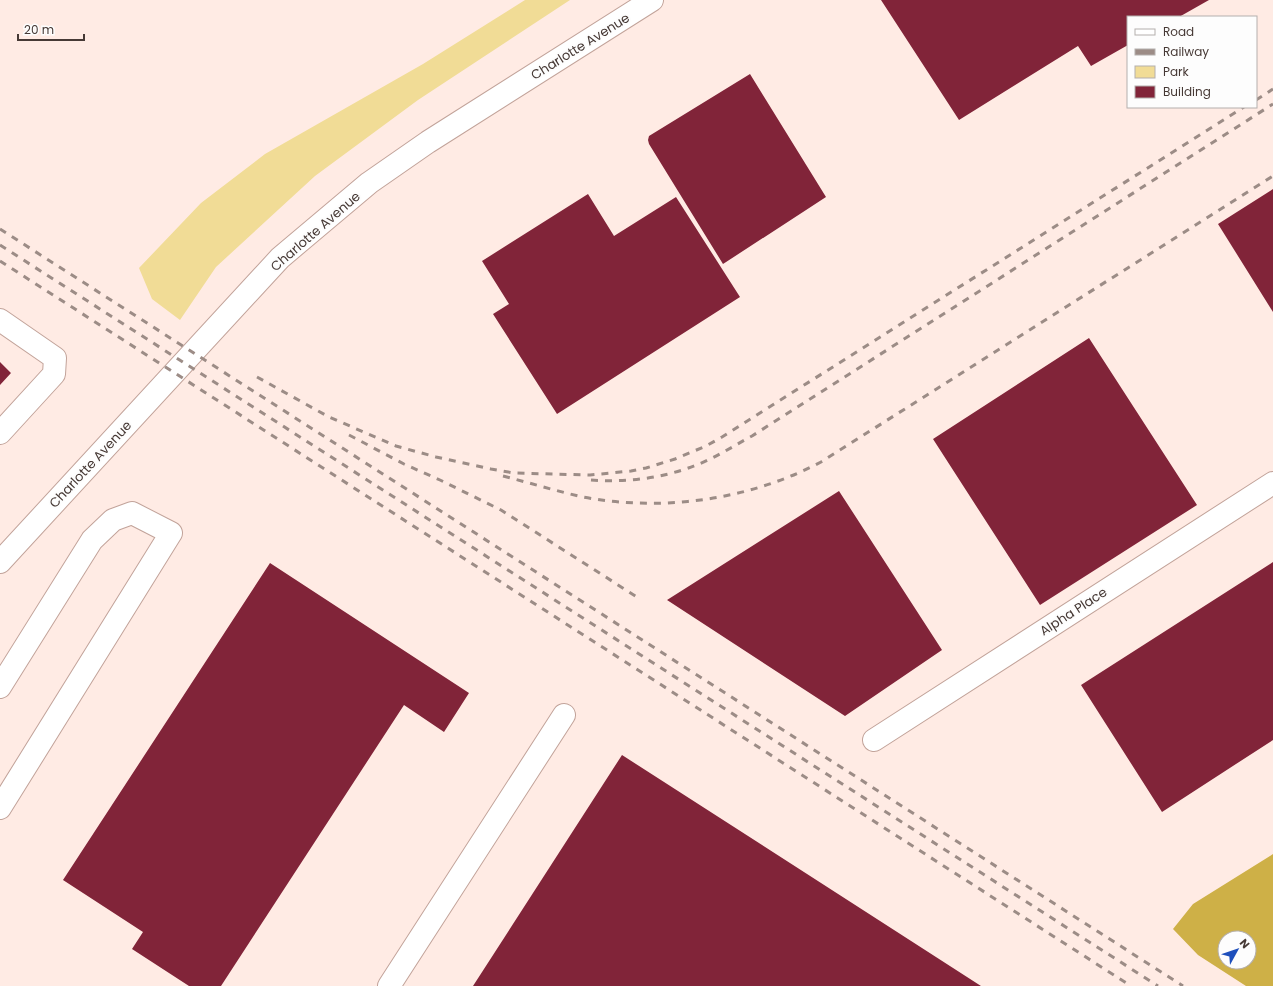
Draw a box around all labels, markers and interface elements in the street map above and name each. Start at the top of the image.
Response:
street label: Charlotte Avenue [527,8,633,85]
scale bar [18,16,84,42]
legend [1127,16,1257,108]
text: 20 m [24,21,54,38]
text: Road [1163,23,1194,40]
text: Railway [1163,43,1209,60]
text: Park [1163,63,1190,80]
text: Building [1163,83,1211,100]
street label: Charlotte Avenue [266,187,364,276]
street label: Charlotte Avenue [45,416,136,512]
street label: Alpha Place [1036,583,1111,640]
north arrow [1217,930,1257,970]
text: N [1236,935,1253,952]

